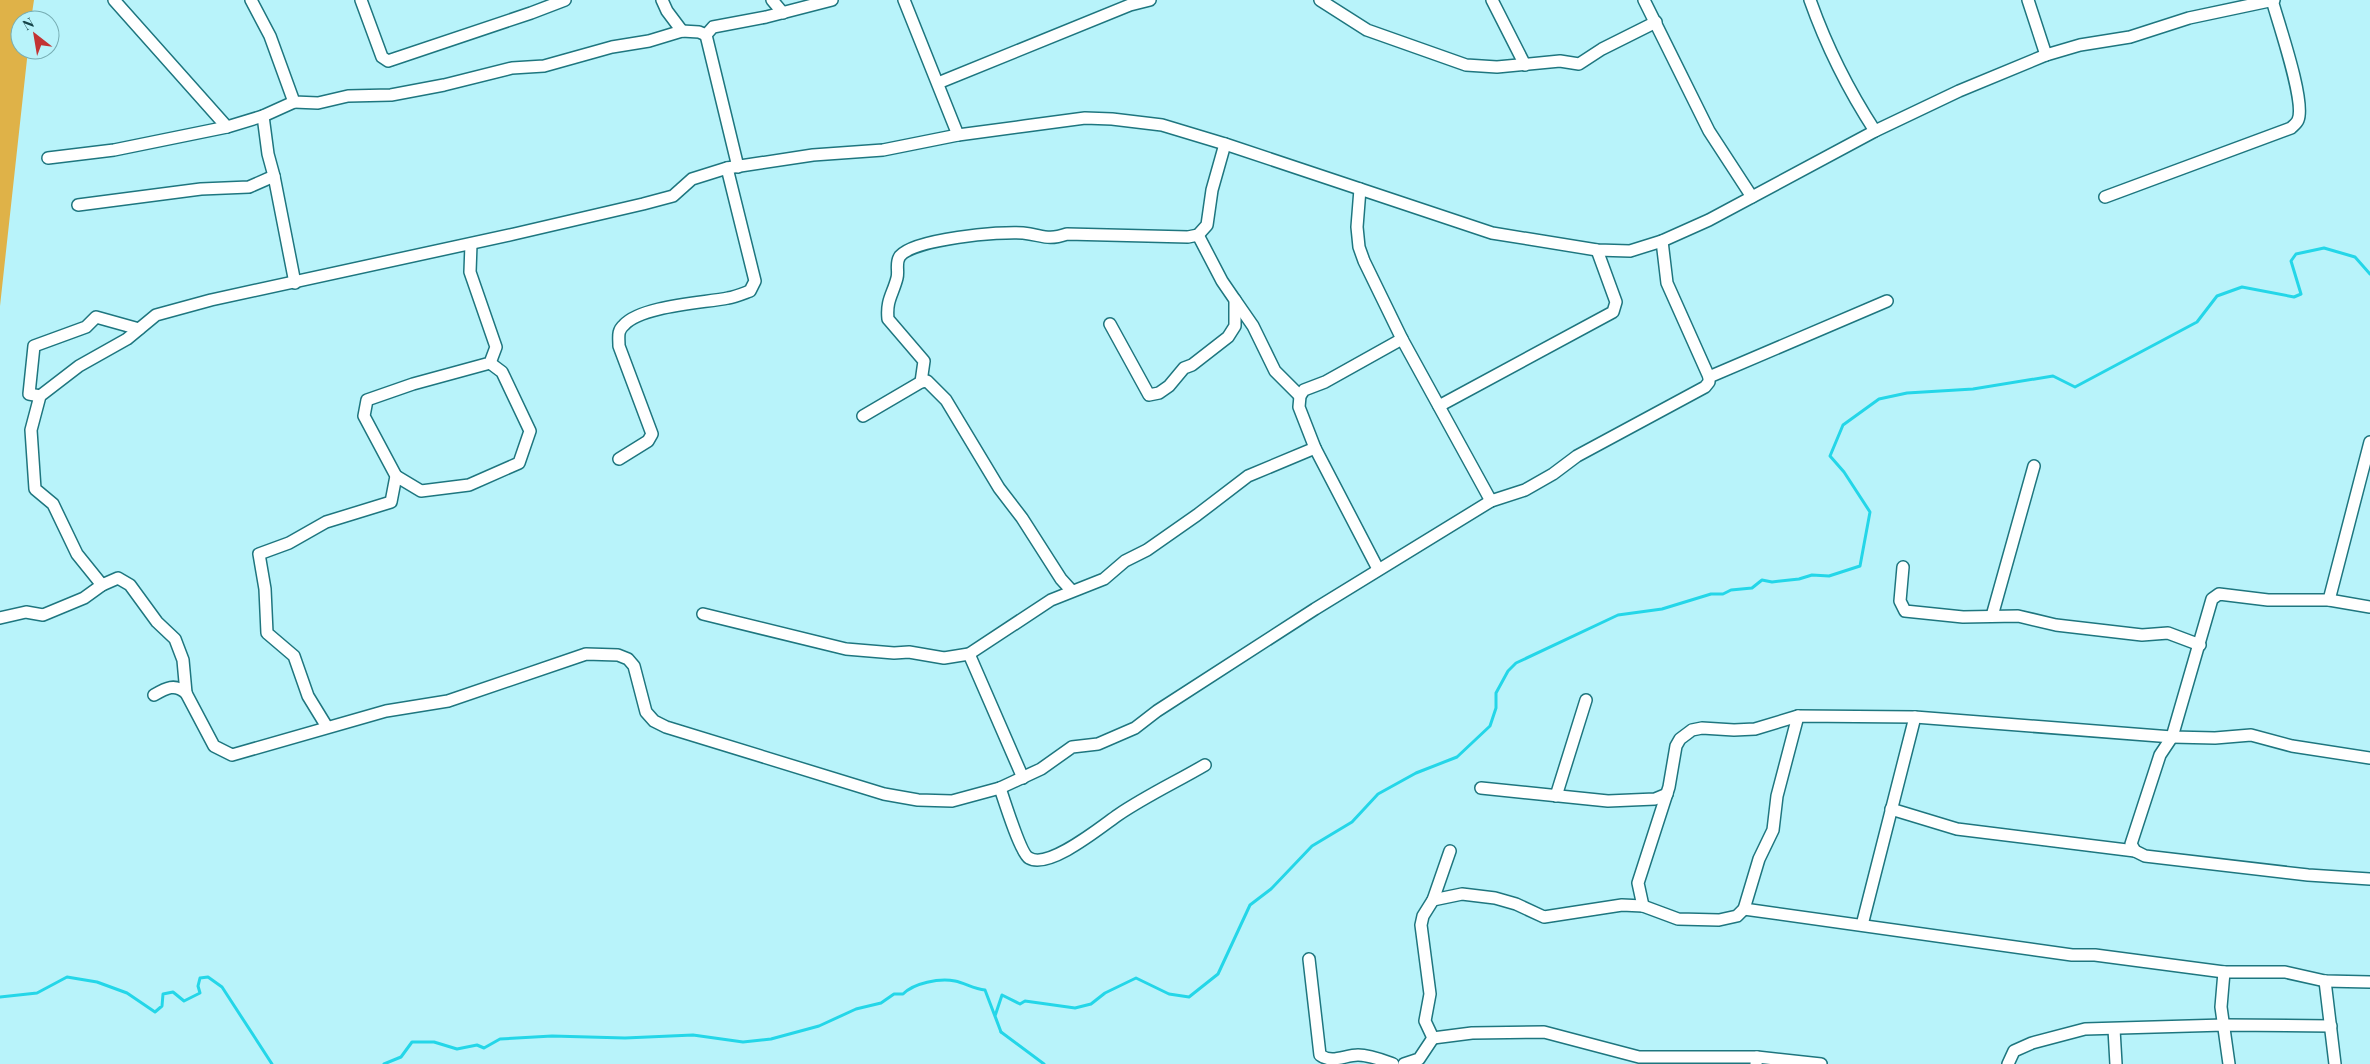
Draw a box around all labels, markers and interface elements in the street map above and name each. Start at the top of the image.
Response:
north arrow [10,10,60,60]
text: N [19,13,37,34]

